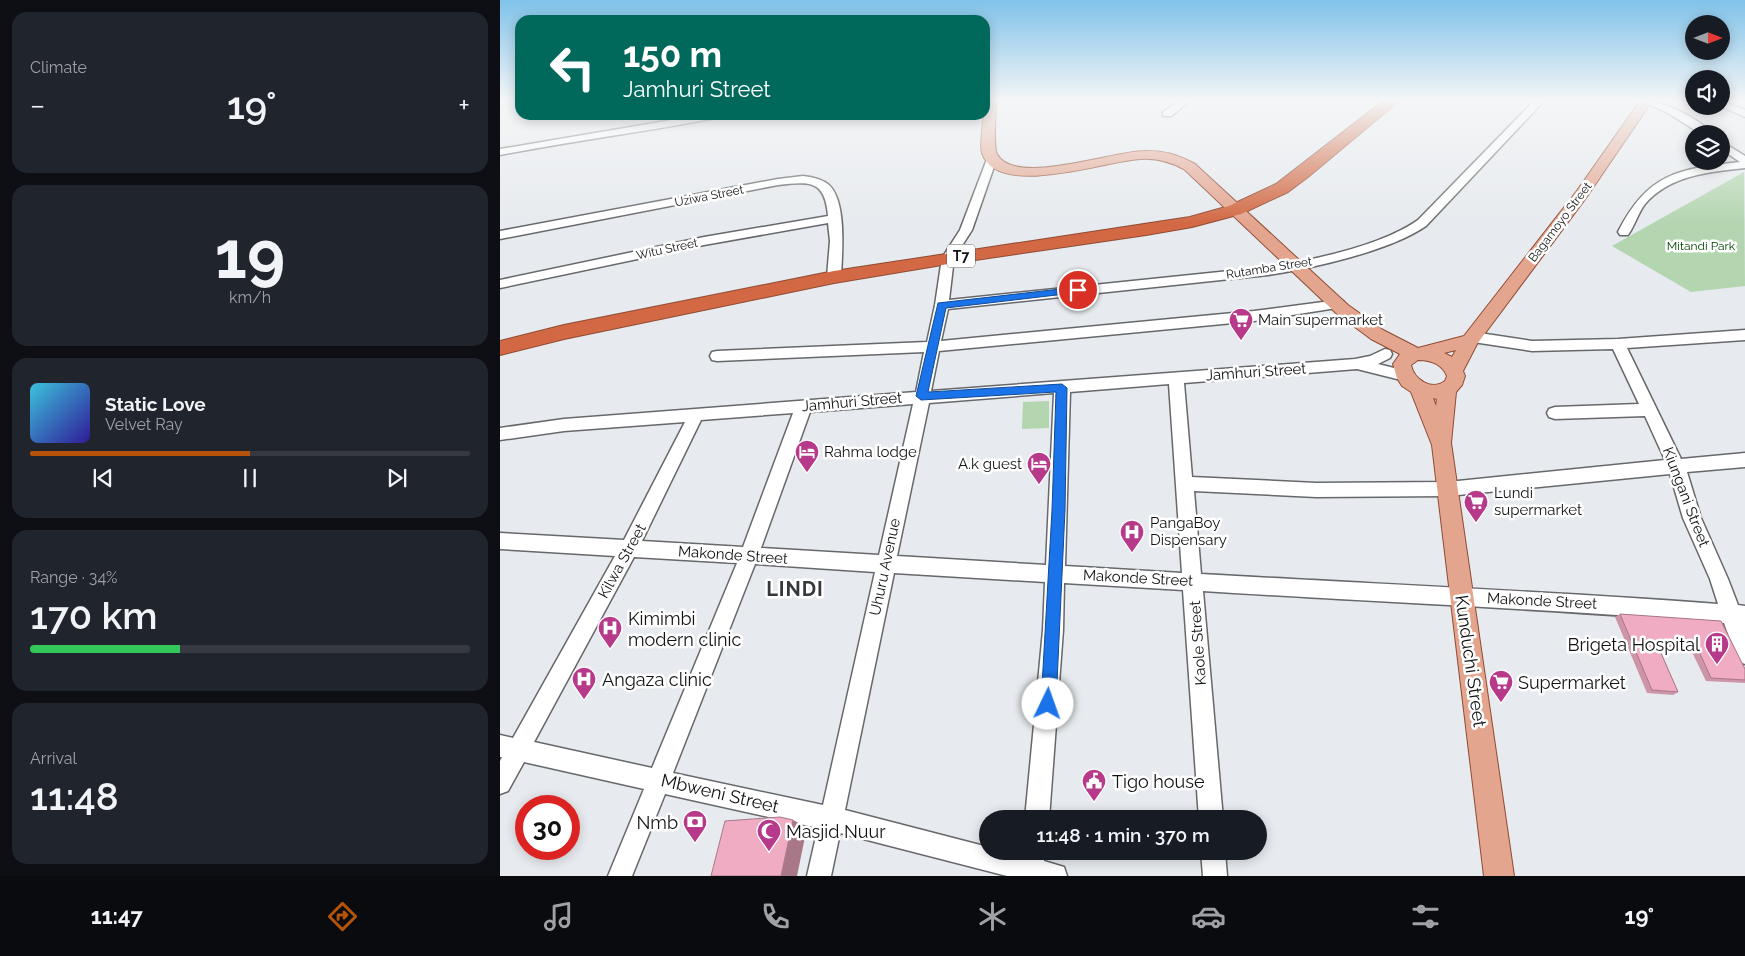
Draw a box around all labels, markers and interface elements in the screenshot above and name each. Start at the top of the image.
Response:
north arrow [1685,15,1730,60]
map controls [1685,15,1730,170]
text: 150 m [623,34,722,75]
icon: left [540,35,605,100]
text: Climate [30,58,87,77]
button: sound [1685,70,1730,115]
text: Jamhuri Street [623,76,771,102]
text: 19° [227,83,277,128]
text: − [30,89,45,122]
text: + [458,89,470,122]
button: layers [1685,125,1730,170]
street label: Bagamoyo Street [1525,179,1595,265]
street label: Uziwa Street [673,182,745,210]
text: 19 [215,217,285,293]
street label: Witu Street [635,236,699,262]
park label: Mitandi Park [1667,239,1736,253]
road number: T7 [947,245,975,268]
street label: Rutamba Street [1225,254,1313,282]
pin [1057,269,1099,311]
icon: arrive [1064,276,1092,304]
text: km/h [229,288,271,307]
supermarket icon: Main supermarket [1228,307,1254,341]
place label: Main supermarket [1258,311,1383,329]
street label: Jamhuri Street [1205,360,1307,384]
street label: Jamhuri Street [801,389,903,415]
text: Static Love [105,393,206,415]
text: Velvet Ray [105,415,183,434]
hotel icon: Rahma lodge [794,439,820,473]
place label: Rahma lodge [824,443,917,461]
street label: Kiungani Street [1659,445,1713,549]
hotel icon: A.k guest [1026,451,1052,485]
place label: A.k guest [958,455,1022,473]
icon: previous [89,464,117,492]
icon: pause [236,464,264,492]
icon: next [383,464,411,492]
place label: Lundi supermarket [1494,484,1582,519]
supermarket icon: Lundi supermarket [1463,489,1489,523]
place label: PangaBoy Dispensary [1150,514,1227,549]
street label: Uhuru Avenue [866,516,904,617]
hospital icon: PangaBoy Dispensary [1119,519,1145,553]
street label: Kilwa Street [594,521,650,601]
street label: Makonde Street [677,542,789,568]
street label: Makonde Street [1083,566,1193,590]
text: Range · 34% [30,568,118,587]
district label: LINDI [766,577,824,601]
street label: Makonde Street [1487,589,1597,613]
text: 170 km [30,593,158,638]
street label: Kunduchi Street [1451,594,1491,728]
street label: Kaole Street [1186,600,1210,686]
place label: Kimimbi modern clinic [628,608,742,650]
hospital icon: Kimimbi modern clinic [597,615,623,649]
building icon: Brigeta Hospital [1704,631,1730,665]
place label: Brigeta Hospital [1567,634,1700,655]
hospital icon: Angaza clinic [571,666,597,700]
place label: Angaza clinic [602,669,712,690]
supermarket icon: Supermarket [1488,669,1514,703]
place label: Supermarket [1518,672,1626,693]
position arrow [1021,677,1073,729]
text: Arrival [30,749,77,768]
public building icon: Tigo house [1081,768,1107,802]
street label: Mbweni Street [659,769,781,817]
place label: Tigo house [1112,771,1205,792]
text: 11:48 [30,774,119,819]
speed limit sign: 30 [515,795,580,860]
bank icon: Nmb [682,809,708,843]
place label: Nmb [636,812,678,833]
mosque icon: Masjid Nuur [756,818,782,852]
place label: Masjid Nuur [786,821,886,842]
text: 11:48 · 1 min · 370 m [1036,824,1210,846]
icon: directions [325,899,360,934]
icon: music [541,899,576,934]
icon: phone [758,899,793,934]
icon: climate [975,899,1010,934]
icon: car [1191,899,1226,934]
icon: filters [1408,899,1443,934]
text: 11:47 [91,903,143,929]
text: 19° [1625,903,1654,929]

